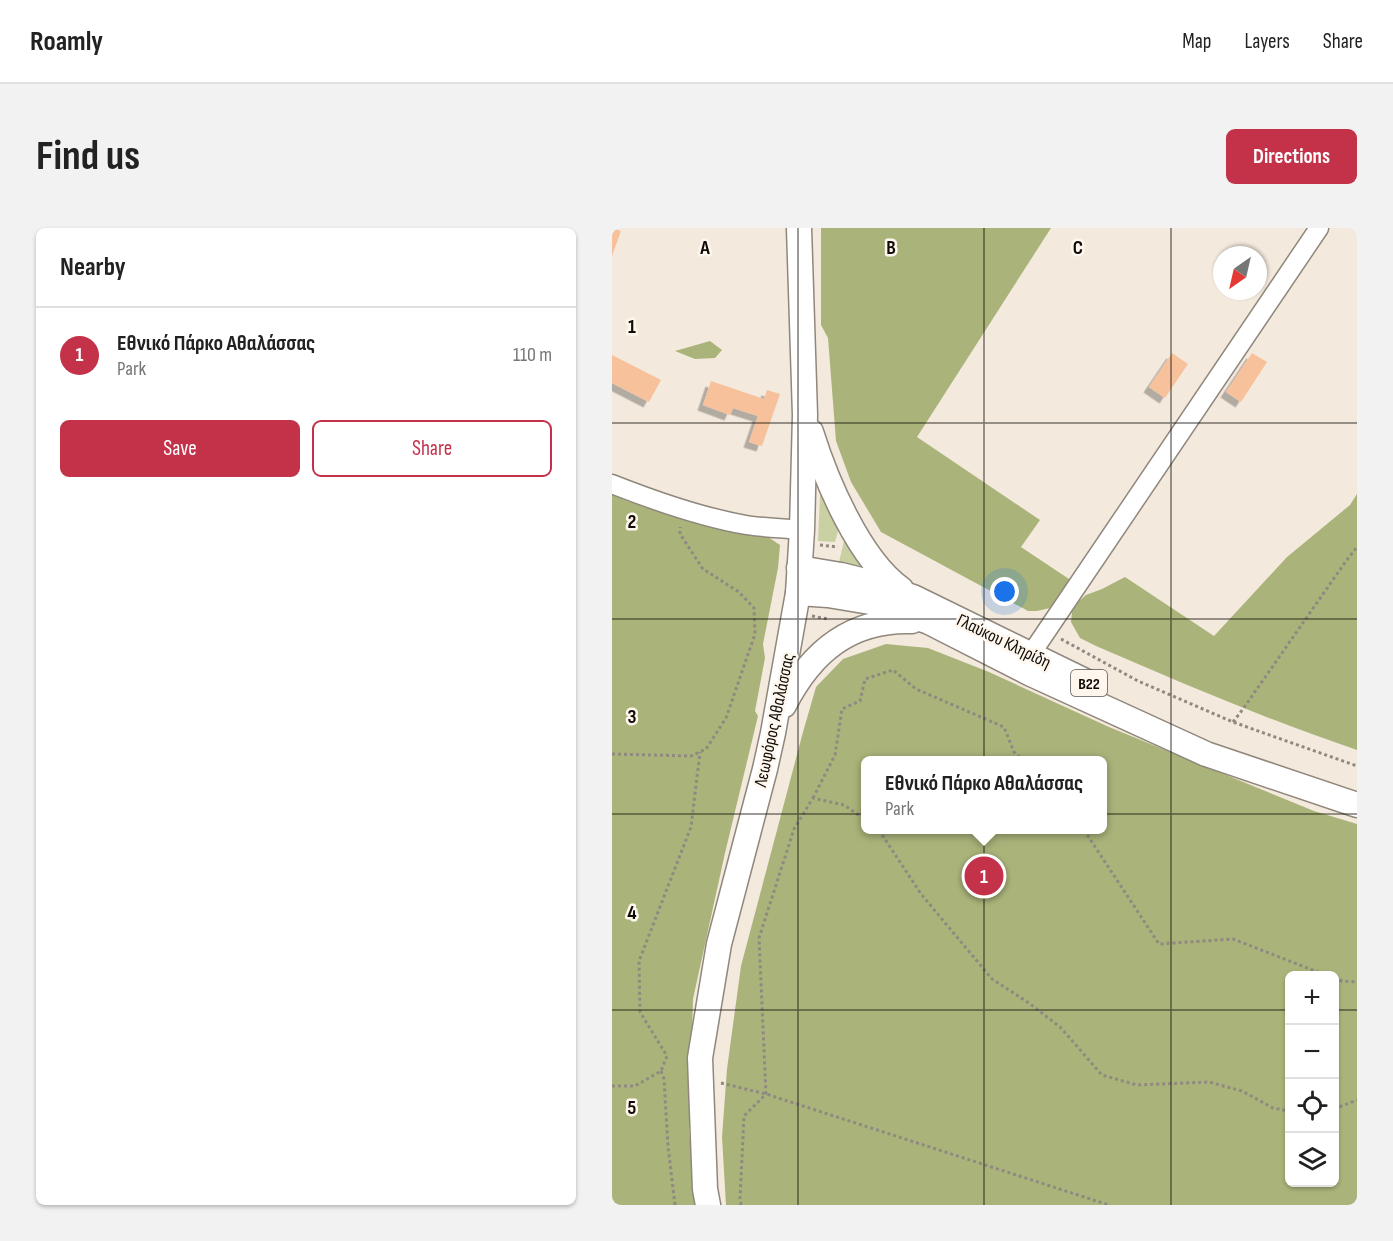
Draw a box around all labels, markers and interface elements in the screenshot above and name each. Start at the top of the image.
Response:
text: Roamly [30,25,103,58]
text: Map [1182,29,1211,54]
text: Layers [1244,29,1290,54]
text: Share [1323,29,1363,54]
button: Directions [1226,129,1357,184]
text: Find us [36,131,140,182]
text: A [699,236,710,260]
text: B [886,236,896,260]
text: C [1073,236,1083,260]
north arrow [1213,246,1267,300]
text: Nearby [60,252,126,283]
text: 1 [628,315,636,339]
text: Εθνικό Πάρκο Αθαλάσσας [117,330,315,357]
text: 1 [76,343,83,367]
text: 110 m [513,343,552,367]
text: Park [117,357,146,381]
button: Save [60,420,300,477]
button: Share [312,420,552,477]
text: 2 [628,510,636,534]
your location [990,577,1019,606]
street label: Γλαύκου Κληρίδη [953,610,1054,673]
street label: Λεωφόρος Αθαλάσσας [750,651,799,790]
road number: B22 [1071,670,1107,696]
text: 3 [628,705,637,729]
popup [861,756,1107,834]
text: Εθνικό Πάρκο Αθαλάσσας [885,770,1083,797]
text: Park [885,797,914,821]
pin: 1 [964,854,1004,898]
text: 4 [627,901,637,925]
map controls [1285,971,1339,1187]
button: + [1285,971,1339,1025]
button: − [1285,1025,1339,1079]
button: locate [1285,1079,1339,1133]
text: 5 [628,1096,637,1120]
button: layers [1285,1133,1339,1187]

